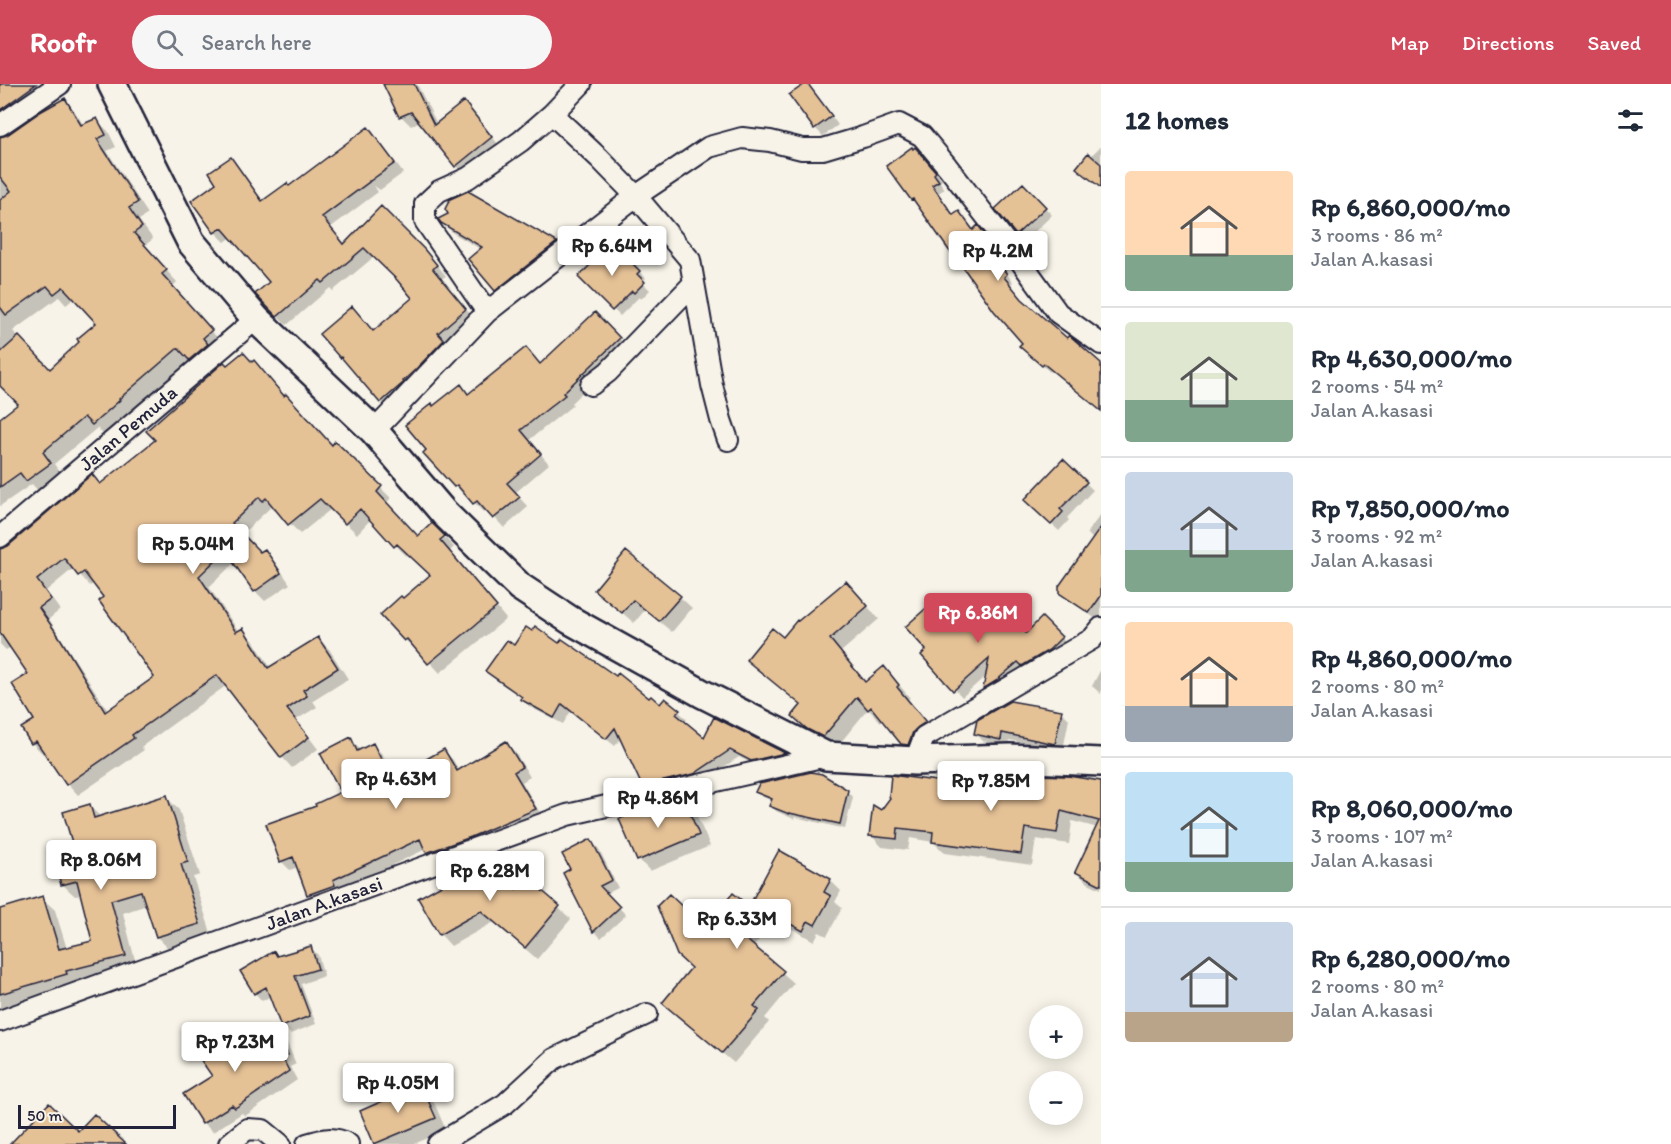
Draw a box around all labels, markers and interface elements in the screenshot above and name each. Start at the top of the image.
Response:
search box [132,15,552,69]
text: Roofr [30,25,96,59]
icon: search [153,26,186,59]
text: Search here [201,29,312,56]
text: Map [1391,30,1429,55]
text: Directions [1462,30,1554,55]
text: Saved [1587,30,1641,55]
text: 12 homes [1125,104,1229,136]
icon: filters [1614,104,1647,137]
text: Rp 6,860,000/mo [1311,191,1510,223]
icon: home [1173,195,1245,267]
text: 3 rooms · 86 m² [1311,223,1443,247]
pin: Rp 6.64M [550,226,674,277]
pin: Rp 4.2M [943,231,1053,282]
text: Rp 6.64M [572,233,652,257]
text: Rp 4.2M [963,238,1033,262]
text: Jalan A.kasasi [1311,247,1433,271]
text: Rp 4,630,000/mo [1311,342,1512,374]
icon: home [1173,346,1245,418]
text: 2 rooms · 54 m² [1311,374,1443,398]
street label: Jalan Pemuda [74,380,182,476]
text: Jalan A.kasasi [1311,398,1433,422]
text: Rp 7,850,000/mo [1311,492,1509,524]
icon: home [1173,496,1245,568]
pin: Rp 5.04M [131,524,255,575]
text: 3 rooms · 92 m² [1311,524,1442,548]
text: Rp 5.04M [152,531,234,555]
text: Jalan A.kasasi [1311,548,1433,572]
pin: Rp 6.86M [916,593,1040,644]
text: Rp 6.86M [938,600,1018,624]
text: Rp 4,860,000/mo [1311,642,1512,674]
icon: home [1173,646,1245,718]
text: 2 rooms · 80 m² [1311,674,1444,698]
text: Jalan A.kasasi [1311,698,1433,722]
pin: Rp 4.63M [334,759,458,810]
pin: Rp 7.85M [929,761,1053,812]
text: Rp 4.63M [355,766,437,790]
text: Rp 7.85M [951,768,1031,792]
pin: Rp 4.86M [596,778,720,829]
text: Rp 4.86M [617,785,699,809]
text: Rp 8,060,000/mo [1311,792,1513,824]
icon: home [1173,796,1245,868]
text: 3 rooms · 107 m² [1311,824,1453,848]
pin: Rp 8.06M [39,840,163,891]
text: Rp 8.06M [60,847,142,871]
text: Jalan A.kasasi [1311,848,1433,872]
pin: Rp 6.28M [428,851,552,902]
text: Rp 6.28M [450,858,530,882]
street label: Jalan A.kasasi [262,871,386,935]
pin: Rp 6.33M [675,899,799,950]
text: Rp 6.33M [697,906,777,930]
text: Rp 6,280,000/mo [1311,942,1510,974]
icon: home [1173,946,1245,1018]
text: 2 rooms · 80 m² [1311,974,1444,998]
text: Jalan A.kasasi [1311,998,1433,1022]
map controls [1029,1005,1083,1125]
button: + [1029,1005,1083,1059]
pin: Rp 7.23M [173,1022,297,1073]
text: Rp 7.23M [195,1029,275,1053]
pin: Rp 4.05M [336,1063,460,1114]
text: Rp 4.05M [357,1070,439,1094]
button: − [1029,1071,1083,1125]
scale bar [18,1102,176,1130]
text: 50 m [27,1106,62,1125]

